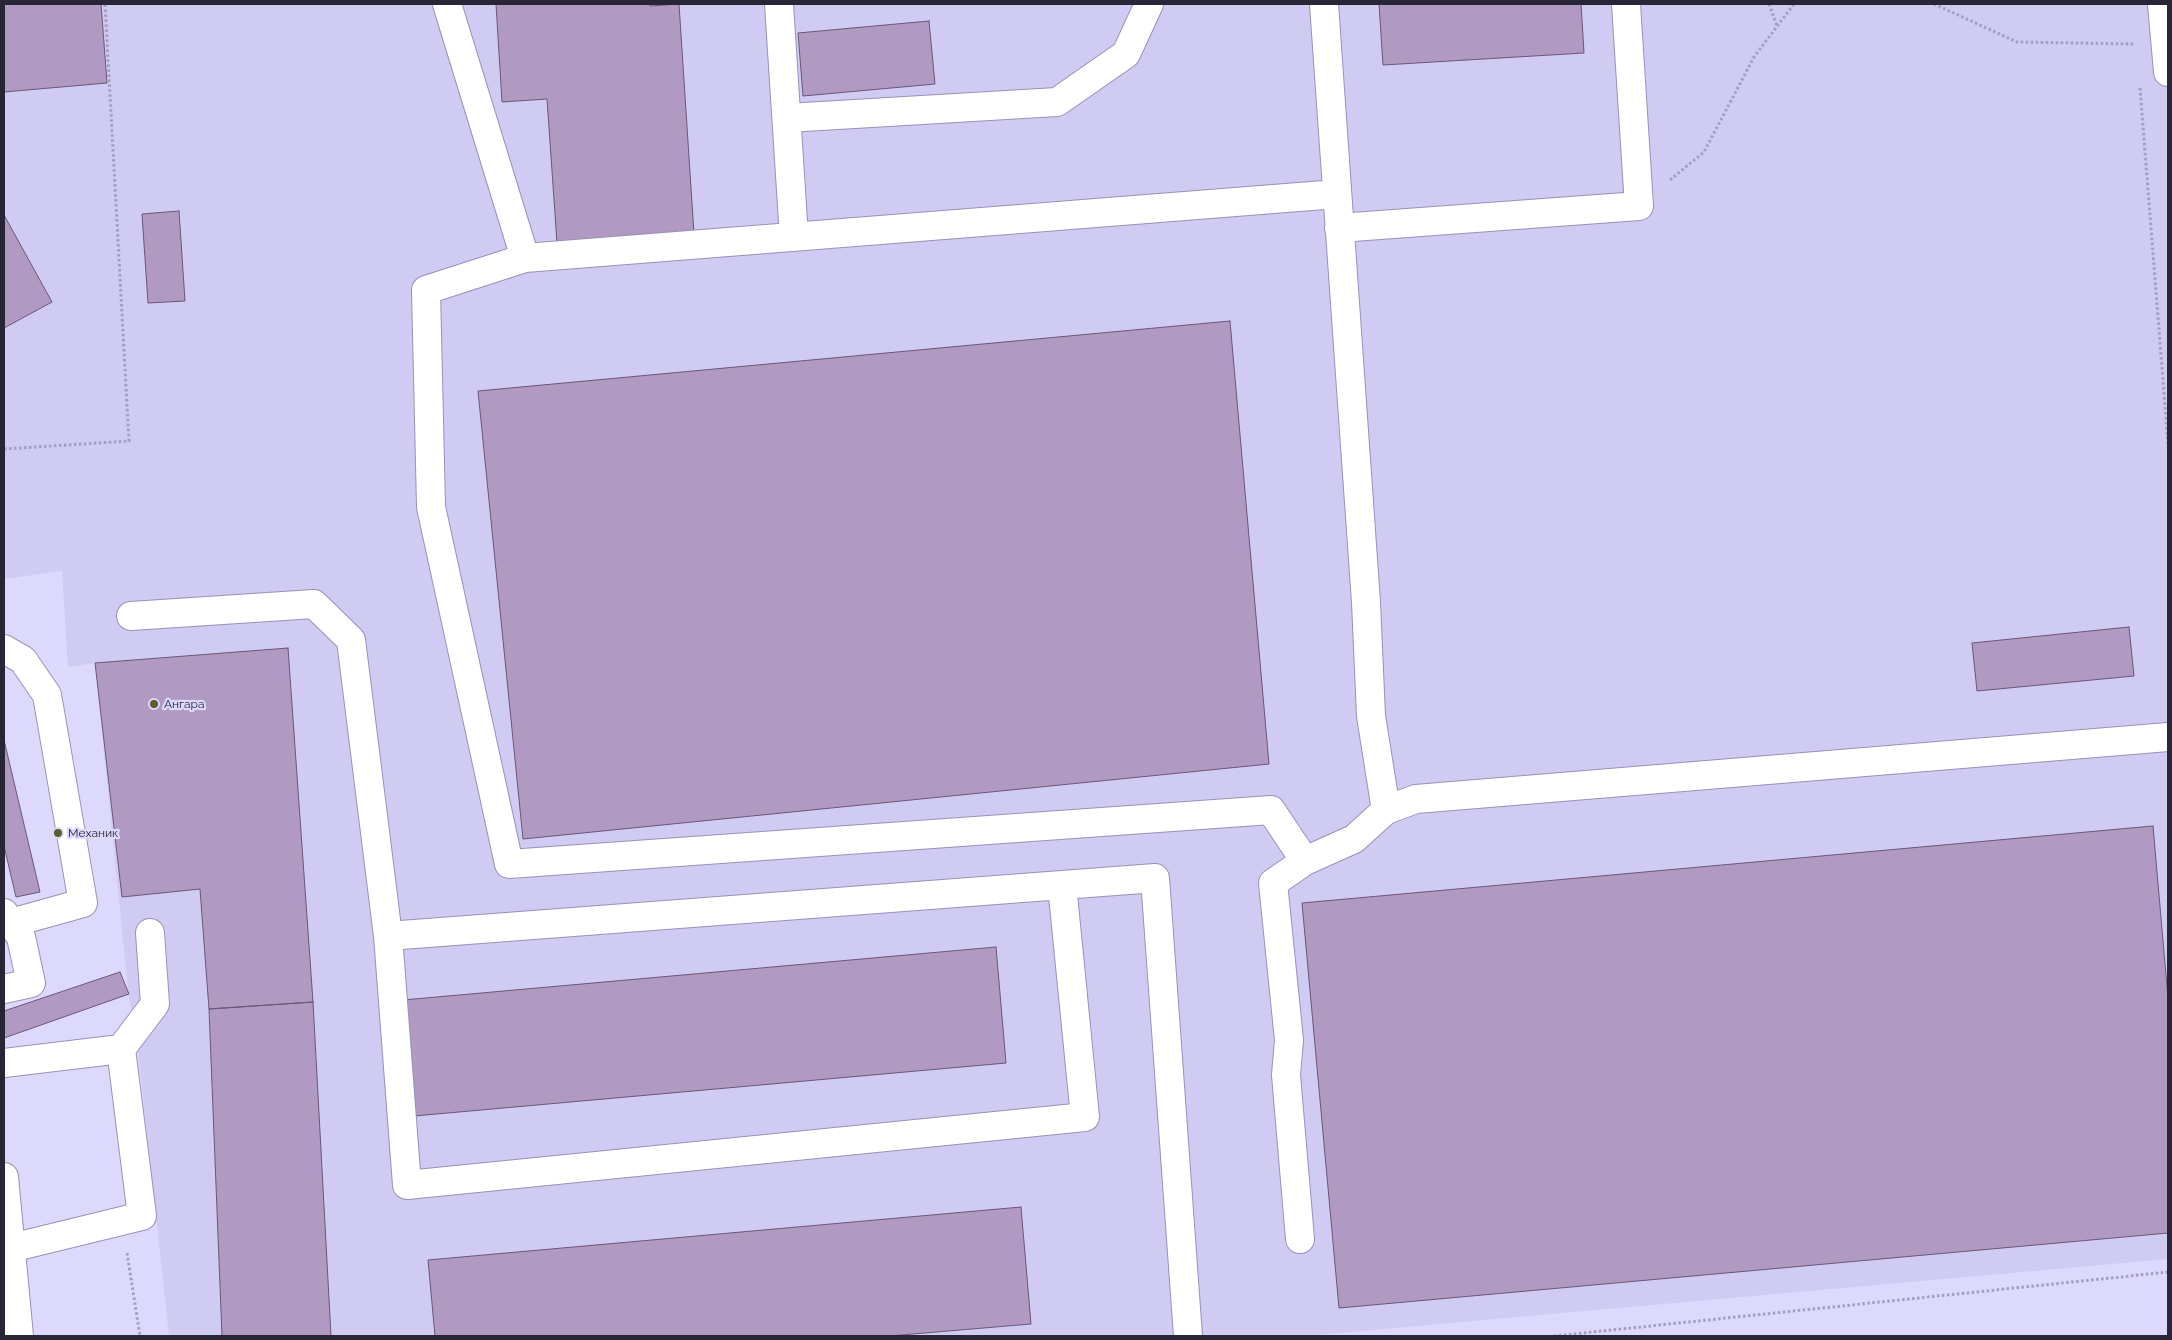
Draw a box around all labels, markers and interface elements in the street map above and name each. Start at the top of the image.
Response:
place label: Ангара [164,697,204,711]
marker: Ангара [148,698,160,710]
place label: Механик [68,826,118,840]
marker: Механик [52,827,64,839]

